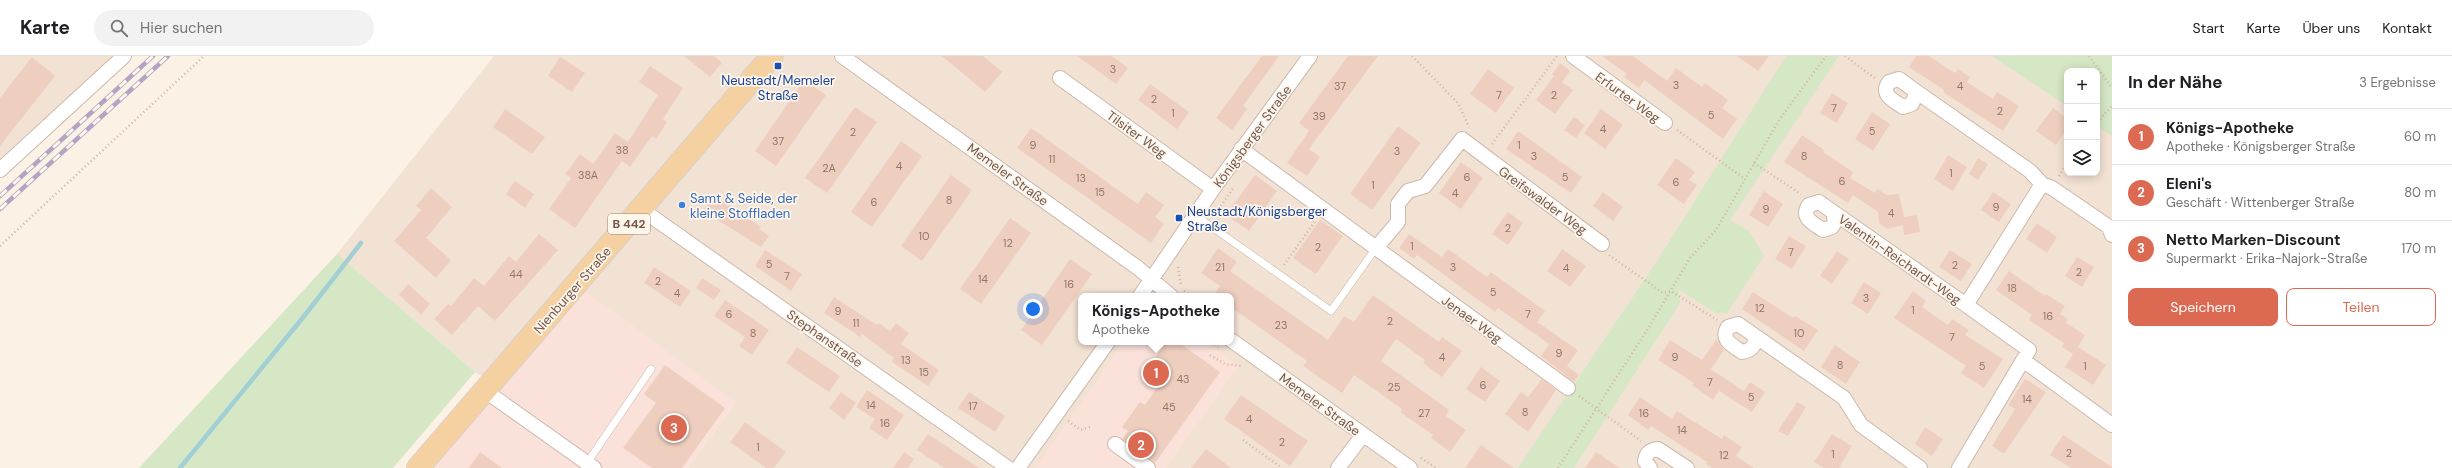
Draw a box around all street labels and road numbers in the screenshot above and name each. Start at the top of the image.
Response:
street label: Erfurter Weg [1592,68,1663,127]
street label: Königsberger Straße [1210,82,1295,191]
street label: Tilsiter Weg [1103,107,1170,162]
street label: Memeler Straße [964,139,1052,210]
street label: Greifswalder Weg [1495,163,1590,238]
street label: Valentin-Reichardt-Weg [1835,211,1964,308]
road number: B 442 [608,214,650,234]
street label: Nienburger Straße [530,243,615,337]
street label: Jenaer Weg [1438,292,1505,347]
street label: Stephanstraße [783,306,866,371]
street label: Memeler Straße [1276,369,1364,440]

